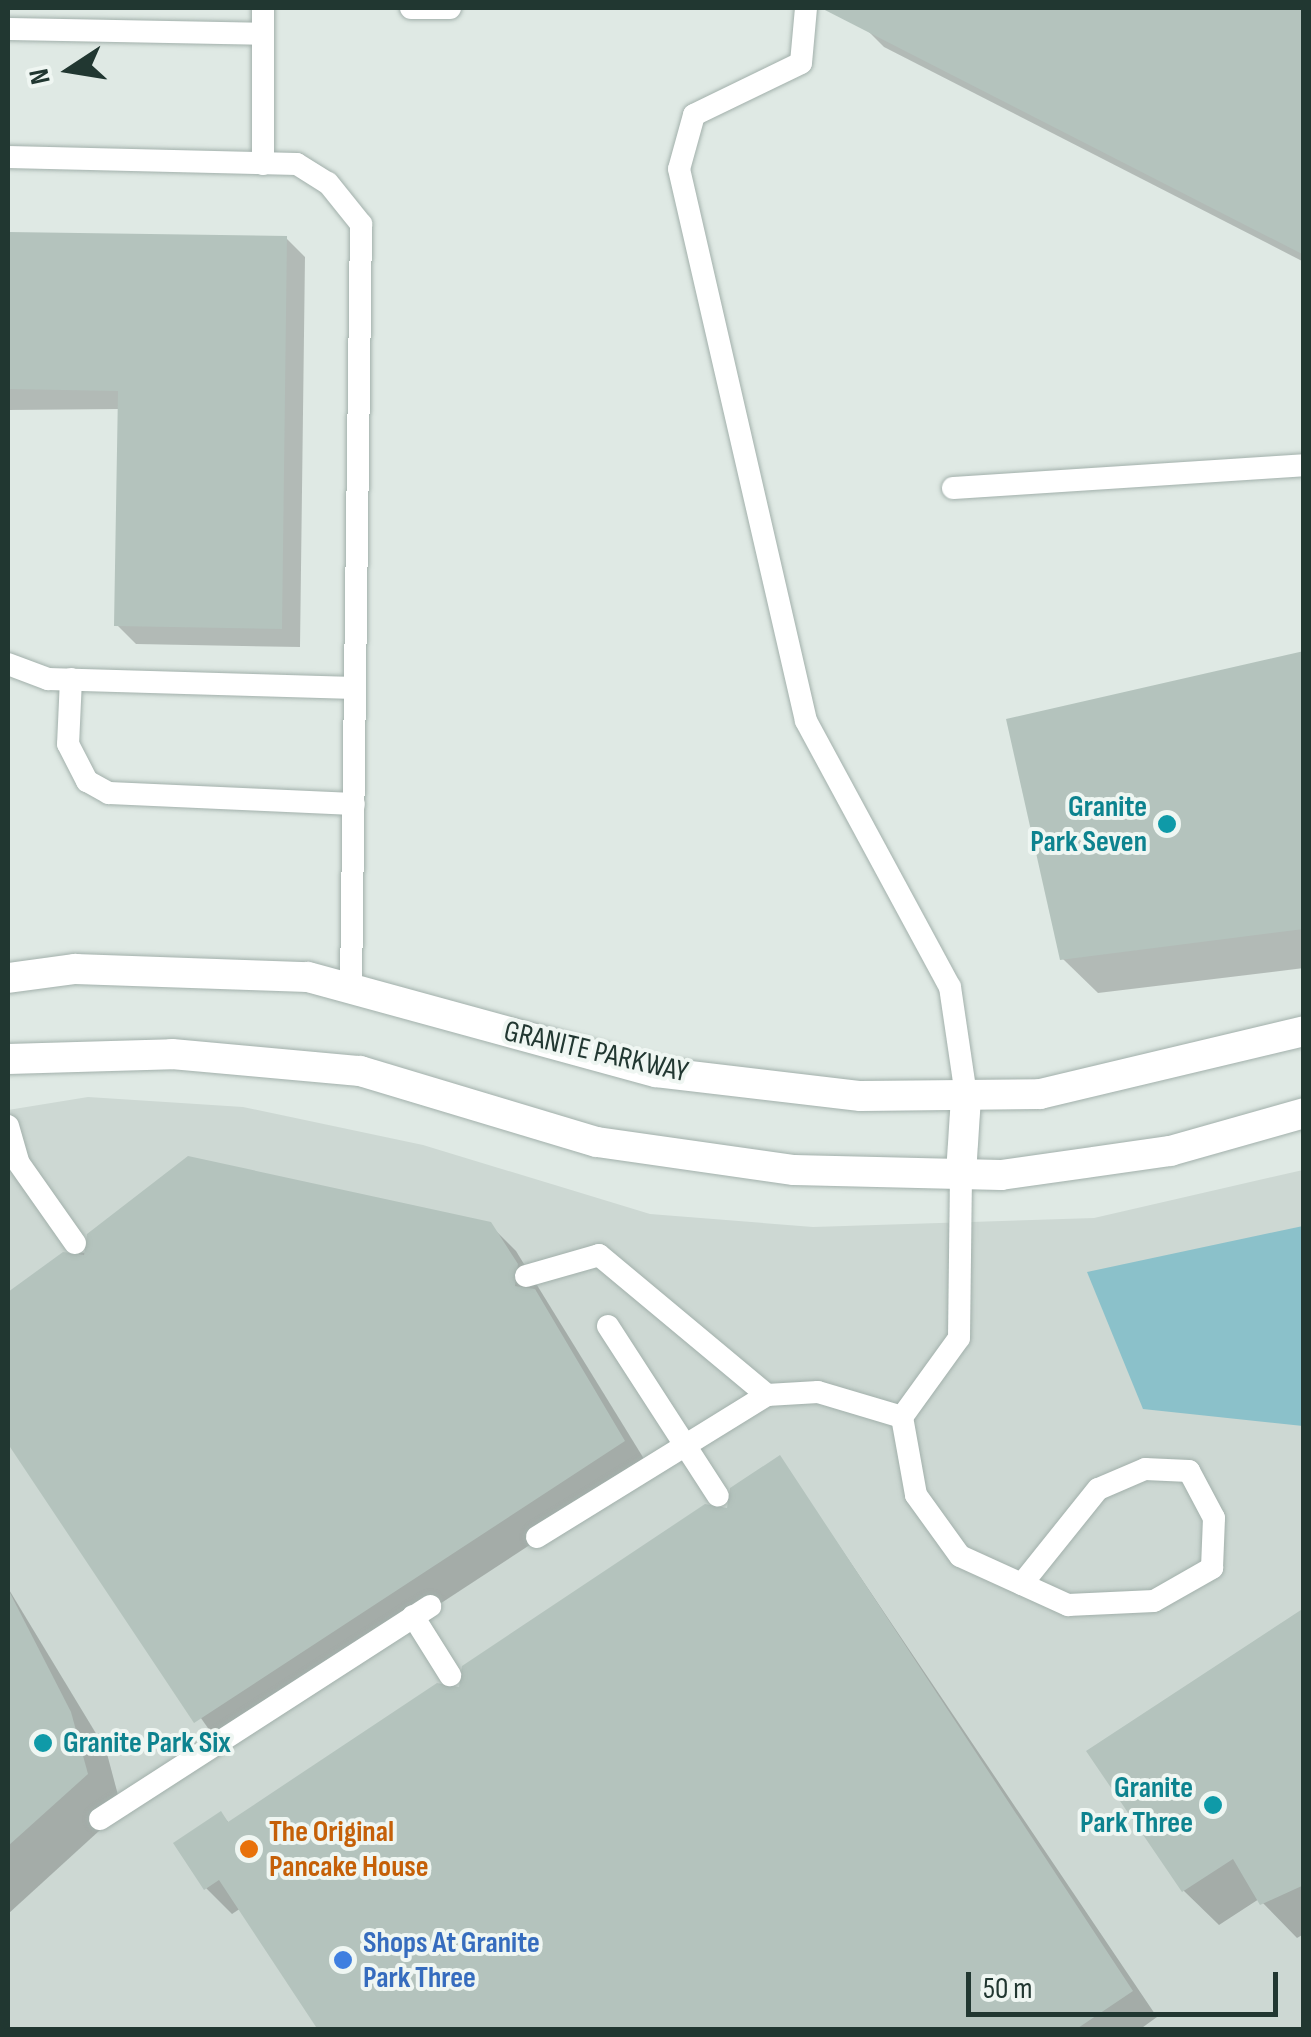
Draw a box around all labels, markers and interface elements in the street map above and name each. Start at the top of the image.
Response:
north arrow [20,20,120,120]
text: N [22,66,58,87]
place label: Granite Park Seven [1030,789,1147,860]
marker: Granite Park Seven [1156,813,1178,835]
street label: GRANITE PARKWAY [500,1013,692,1091]
place label: Granite Park Six [63,1725,231,1761]
marker: Granite Park Six [32,1732,54,1754]
place label: Granite Park Three [1080,1770,1193,1840]
marker: Granite Park Three [1202,1794,1224,1816]
place label: The Original Pancake House [269,1814,429,1884]
marker: The Original Pancake House [238,1838,260,1860]
place label: Shops At Granite Park Three [363,1925,540,1996]
marker: Shops At Granite Park Three [332,1949,354,1971]
scale bar [971,1952,1284,2014]
text: 50 m [983,1971,1032,2007]

